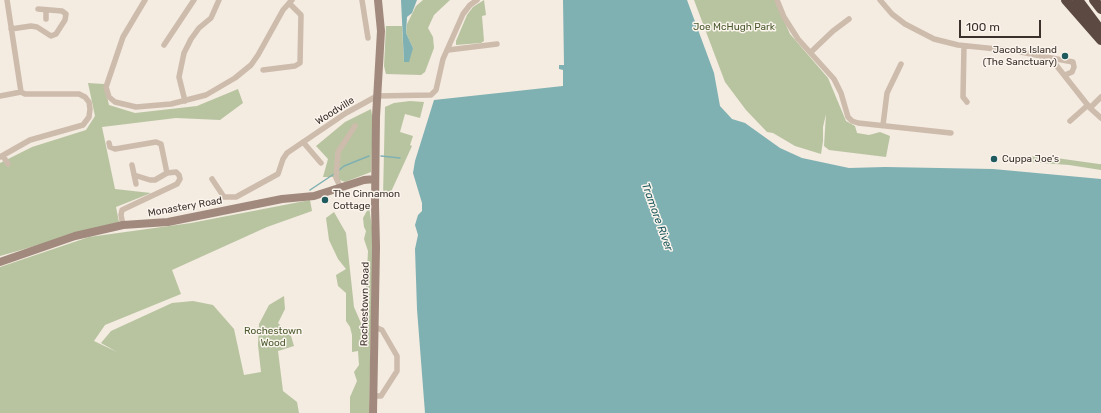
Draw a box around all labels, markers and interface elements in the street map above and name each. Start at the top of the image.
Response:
scale bar [961,12,1043,38]
text: 100 m [966,20,1000,34]
park label: Joe McHugh Park [693,21,775,33]
place label: Jacobs Island (The Sanctuary) [983,44,1057,68]
marker: Jacobs Island (The Sanctuary) [1060,51,1070,61]
street label: Woodville [313,94,357,128]
place label: Cuppa Joe's [1002,153,1059,165]
marker: Cuppa Joe's [989,154,999,164]
water label: Tramore River [639,181,675,253]
place label: The Cinnamon Cottage [333,188,400,212]
street label: Monastery Road [147,195,223,219]
marker: The Cinnamon Cottage [320,195,330,205]
street label: Rochestown Road [358,262,372,346]
park label: Rochestown Wood [244,325,302,348]

